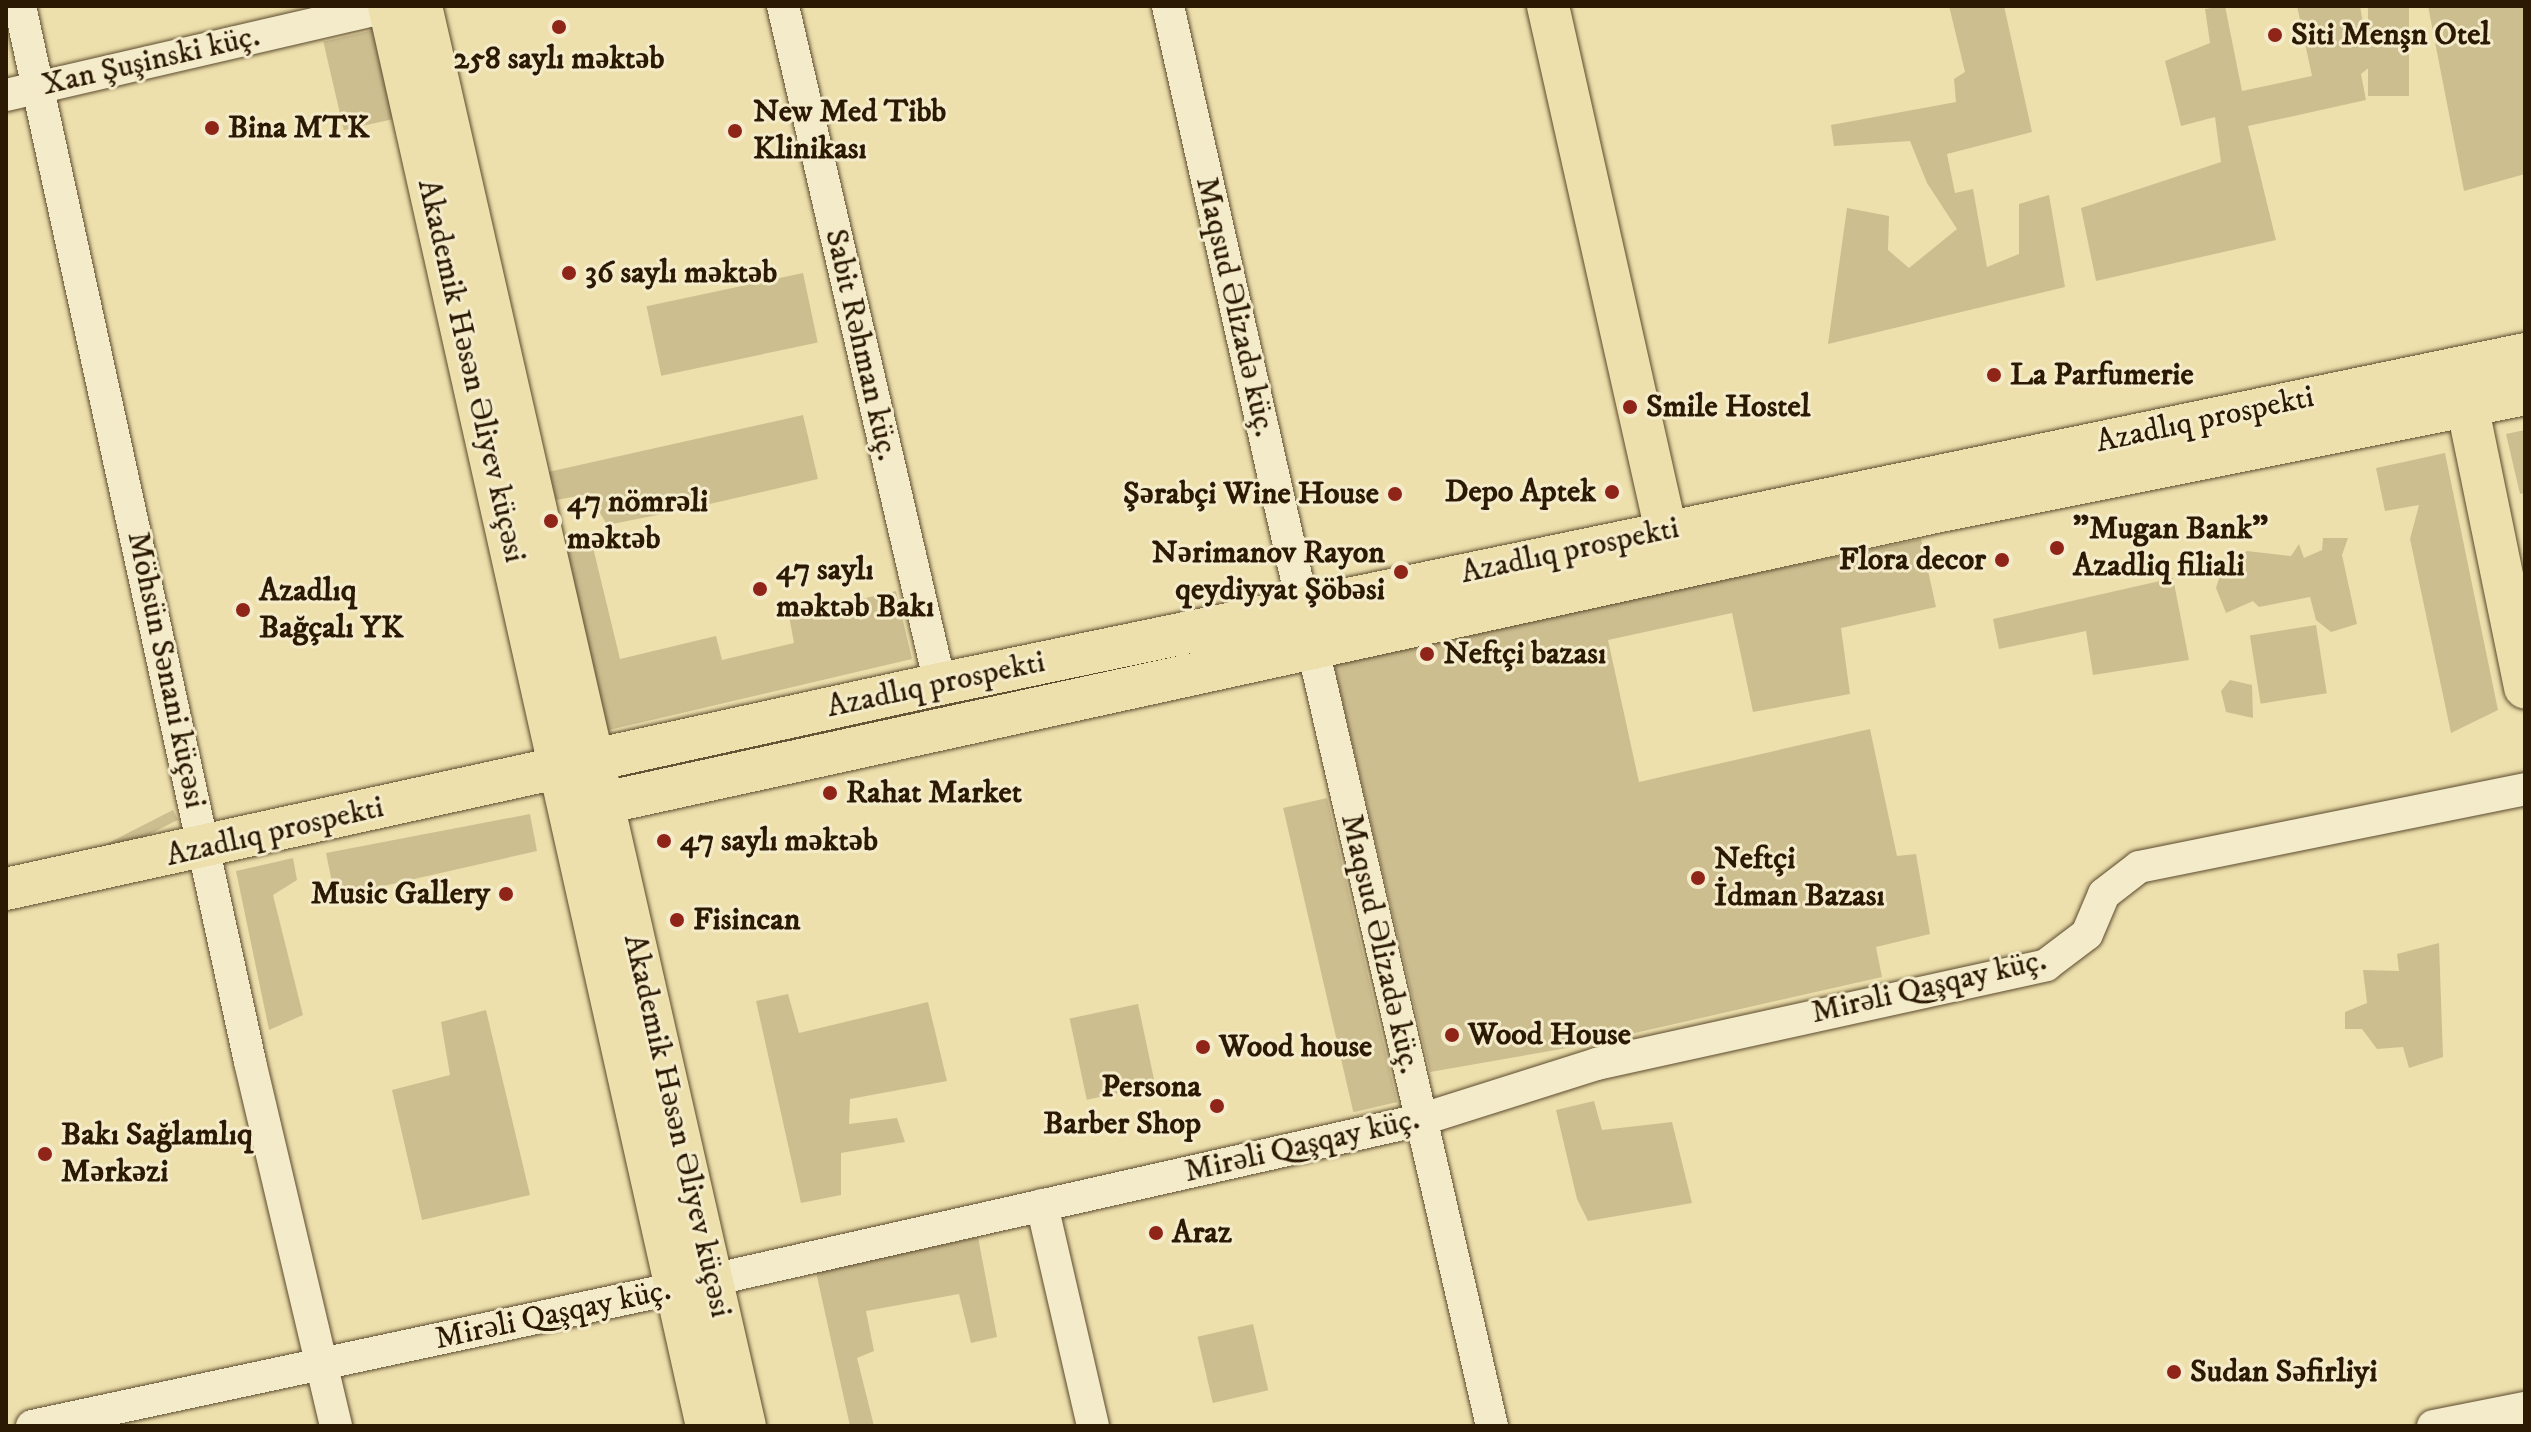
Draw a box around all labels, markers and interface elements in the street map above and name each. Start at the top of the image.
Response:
place label: Siti Menşn Otel [2291,16,2490,54]
street label: Xan Şuşinski küç. [38,17,264,105]
marker: 258 saylı məktəb [550,18,568,36]
marker: Siti Menşn Otel [2266,26,2284,44]
place label: 258 saylı məktəb [453,40,665,78]
place label: New Med Tibb Klinikası [753,94,946,169]
place label: Bina MTK [228,109,370,147]
marker: Bina MTK [203,119,221,137]
marker: New Med Tibb Klinikası [724,120,746,142]
street label: Maqsud Əlizadə küç. [1186,173,1284,441]
street label: Akademik Həsən Əliyev küçəsi [408,176,534,566]
street label: Sabit Rəhman küç. [816,225,906,465]
place label: 36 saylı məktəb [585,254,777,292]
marker: 36 saylı məktəb [560,264,578,282]
place label: La Parfumerie [2010,356,2194,394]
marker: La Parfumerie [1985,366,2003,384]
street label: Azadlıq prospekti [2092,378,2318,462]
place label: Smile Hostel [1646,388,1810,426]
marker: Smile Hostel [1621,398,1639,416]
place label: Depo Aptek [1445,473,1596,511]
place label: Şərabçi Wine House [1123,475,1379,513]
marker: Depo Aptek [1603,483,1621,501]
place label: 47 nömrəli məktəb [567,484,708,559]
marker: Şərabçi Wine House [1386,485,1404,503]
street label: Azadlıq prospekti [1457,509,1683,593]
place label: "Mugan Bank" Azadliq filiali [2073,511,2268,586]
marker: 47 nömrəli məktəb [542,512,560,530]
street label: Möhsün Sənani küçəsi [118,528,214,812]
place label: Nərimanov Rayon qeydiyyat Şöbəsi [1152,535,1385,610]
marker: "Mugan Bank" Azadliq filiali [2048,539,2066,557]
place label: Flora decor [1839,541,1986,579]
marker: Flora decor [1993,551,2011,569]
place label: 47 saylı məktəb Bakı [776,552,934,627]
marker: Nərimanov Rayon qeydiyyat Şöbəsi [1392,563,1410,581]
place label: Azadlıq Bağçalı YK [259,573,404,648]
marker: 47 saylı məktəb Bakı [751,580,769,598]
marker: Azadlıq Bağçalı YK [234,601,252,619]
place label: Neftçi bazası [1443,635,1606,673]
street label: Azadlıq prospekti [823,643,1049,727]
marker: Neftçi bazası [1418,645,1436,663]
place label: Rahat Market [846,774,1022,812]
marker: Rahat Market [821,784,839,802]
street label: Azadlıq prospekti [163,788,387,876]
street label: Maqsud Əlizadə küç. [1331,810,1429,1078]
place label: 47 saylı məktəb [680,822,878,860]
marker: 47 saylı məktəb [655,832,673,850]
place label: Neftçi İdman Bazası [1714,841,1885,916]
marker: Neftçi İdman Bazası [1689,869,1707,887]
place label: Music Gallery [311,875,490,913]
marker: Music Gallery [497,885,515,903]
place label: Fisincan [693,901,800,939]
marker: Fisincan [668,911,686,929]
street label: Akademik Həsən Əliyev küçəsi [614,931,740,1321]
street label: Mirəli Qaşqay küç. [1808,941,2050,1033]
place label: Wood House [1468,1016,1631,1054]
marker: Wood House [1443,1026,1461,1044]
place label: Wood house [1219,1028,1372,1066]
marker: Wood house [1194,1038,1212,1056]
place label: Persona Barber Shop [1043,1069,1201,1144]
marker: Persona Barber Shop [1208,1097,1226,1115]
street label: Mirəli Qaşqay küç. [1181,1100,1423,1192]
place label: Bakı Sağlamlıq Mərkəzi [61,1117,253,1192]
marker: Bakı Sağlamlıq Mərkəzi [36,1145,54,1163]
place label: Araz [1172,1214,1232,1252]
marker: Araz [1147,1224,1165,1242]
street label: Mirəli Qaşqay küç. [432,1271,674,1359]
place label: Sudan Səfirliyi [2190,1353,2377,1391]
marker: Sudan Səfirliyi [2165,1363,2183,1381]

